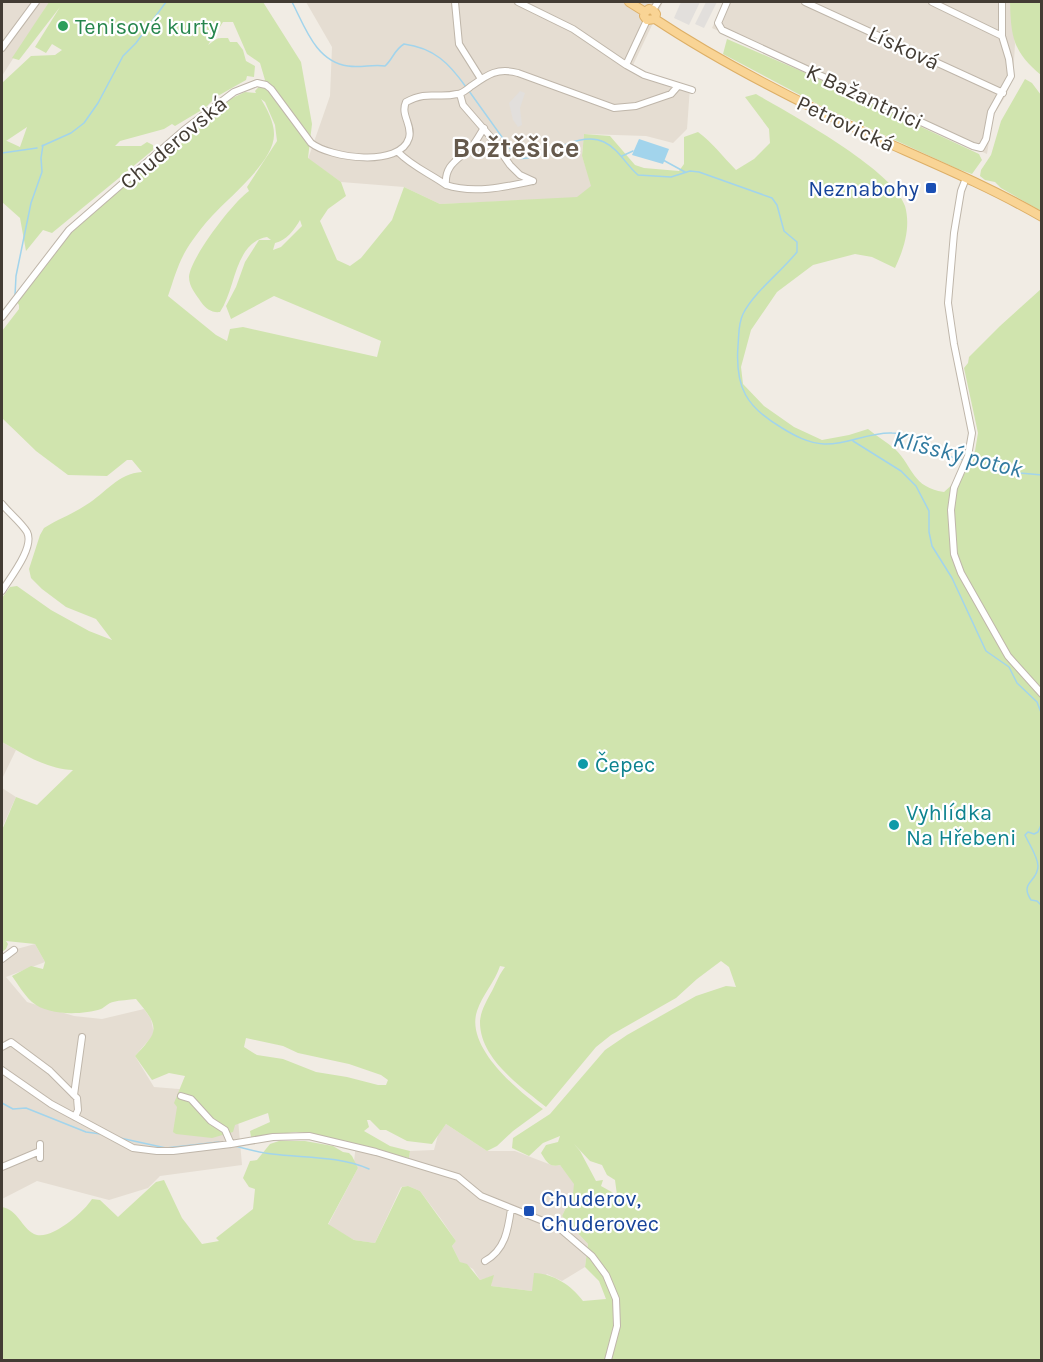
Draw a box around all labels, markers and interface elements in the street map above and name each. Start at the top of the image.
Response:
place label: Tenisové kurty [75,14,219,40]
marker: Tenisové kurty [56,19,70,33]
street label: Lísková [864,20,944,76]
street label: K Bažantnici [802,58,927,135]
street label: Petrovická [792,90,899,158]
street label: Chuderovská [115,91,232,195]
district label: Božtěšice [452,131,580,164]
place label: Neznabohy [808,176,919,202]
marker: Neznabohy [924,181,938,195]
water label: Klíšský potok [890,424,1026,484]
place label: Čepec [595,751,655,778]
marker: Čepec [576,757,590,771]
place label: Vyhlídka Na Hřebeni [906,800,1017,851]
marker: Vyhlídka Na Hřebeni [887,818,901,832]
place label: Chuderov, Chuderovec [541,1186,659,1237]
marker: Chuderov, Chuderovec [522,1204,536,1218]

